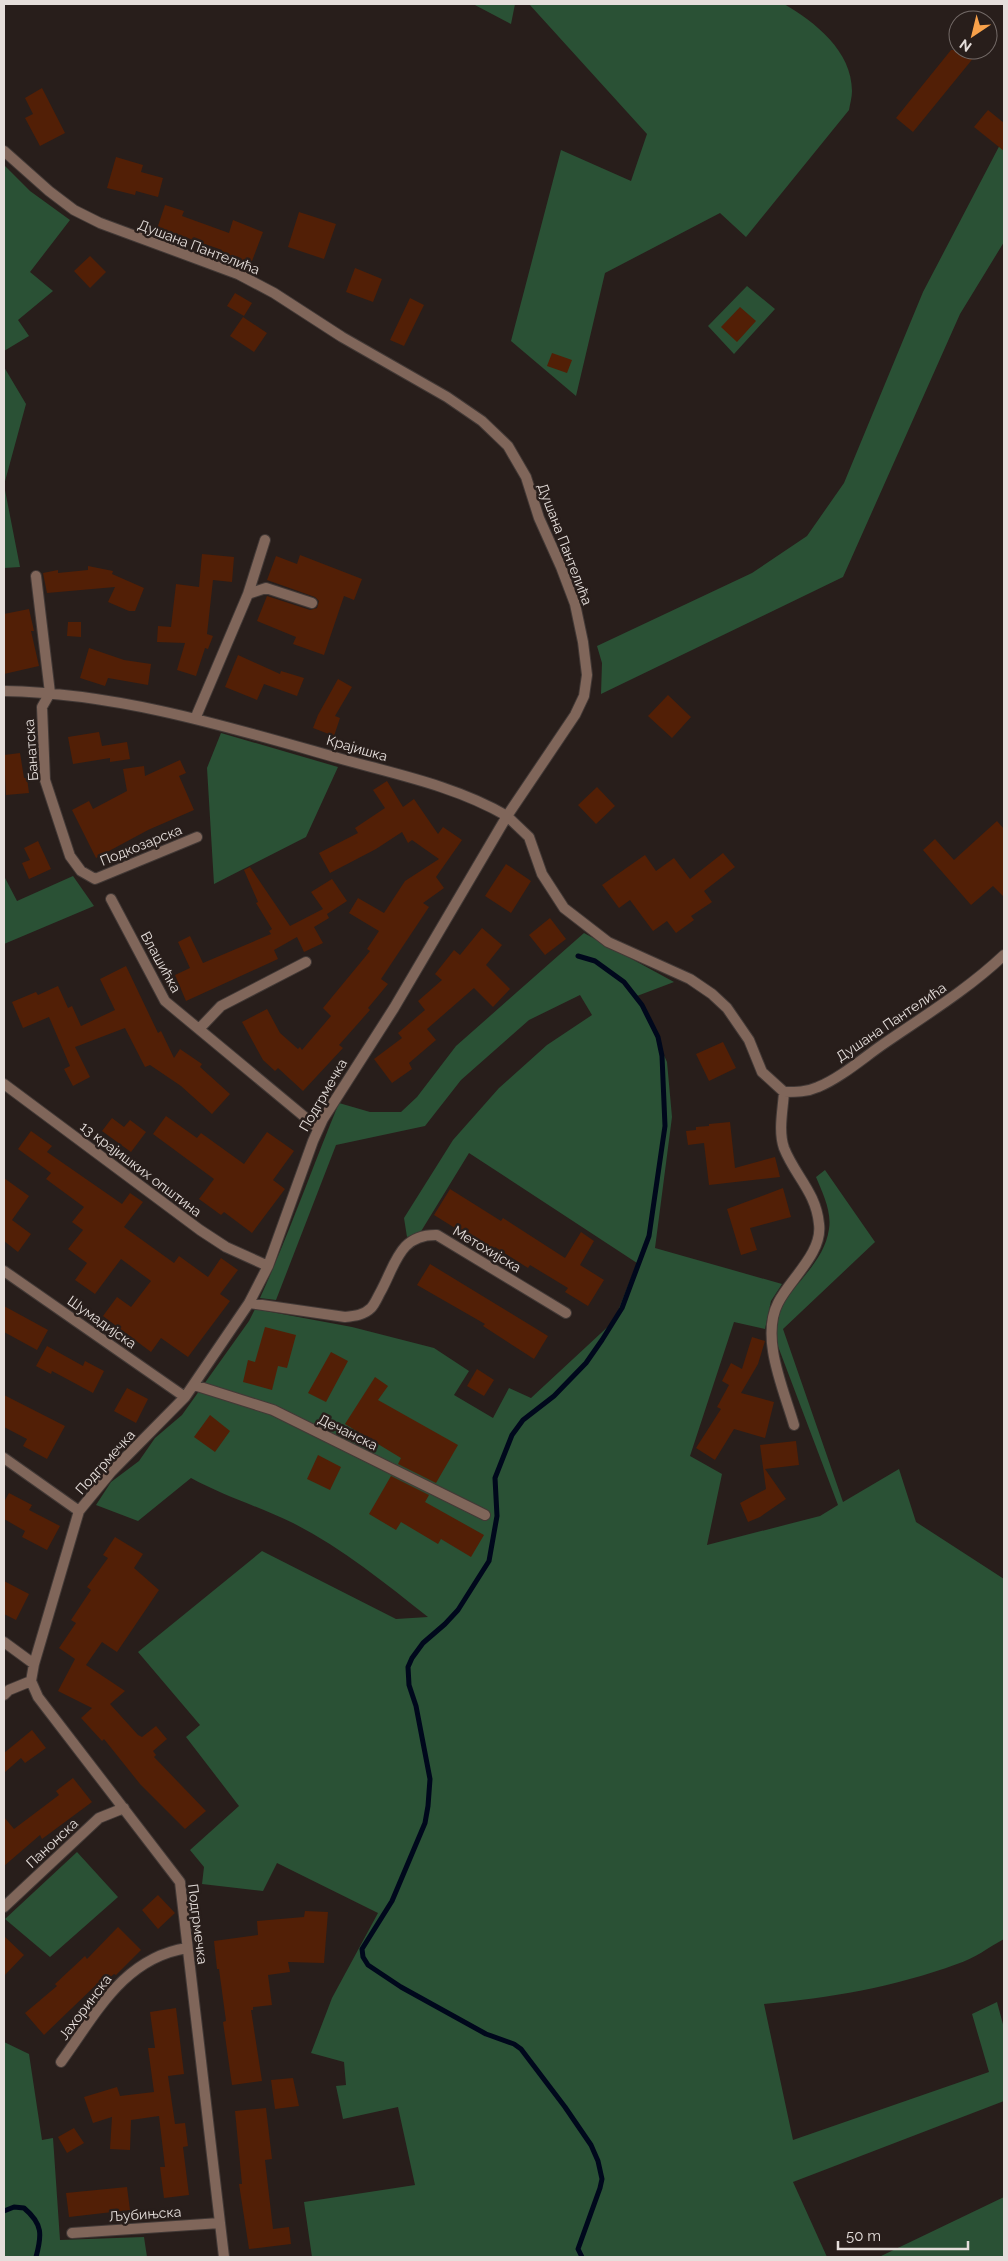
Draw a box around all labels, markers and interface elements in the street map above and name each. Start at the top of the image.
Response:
north arrow [948,10,998,60]
text: N [957,36,975,55]
street label: Душана Пантелића [136,216,262,278]
street label: Душана Пантелића [534,481,596,607]
street label: Банатска [21,719,41,781]
street label: Крајишка [325,732,389,764]
street label: Подкозарска [98,821,184,869]
street label: Влашићка [138,929,184,995]
street label: Душана Пантелића [833,979,949,1065]
street label: Подгрмечка [296,1056,350,1134]
street label: 13 крајишких општина [77,1118,205,1220]
street label: Метохијска [450,1222,524,1276]
street label: Шумадијска [64,1292,140,1352]
street label: Дечанска [316,1411,380,1453]
street label: Подгрмечка [72,1427,138,1497]
street label: Панонска [23,1815,81,1871]
street label: Подгрмечка [185,1883,211,1965]
street label: Јахоринска [55,1971,115,2043]
street label: Љубињска [108,2203,182,2225]
scale bar [838,2218,968,2250]
text: 50 m [846,2227,881,2245]

